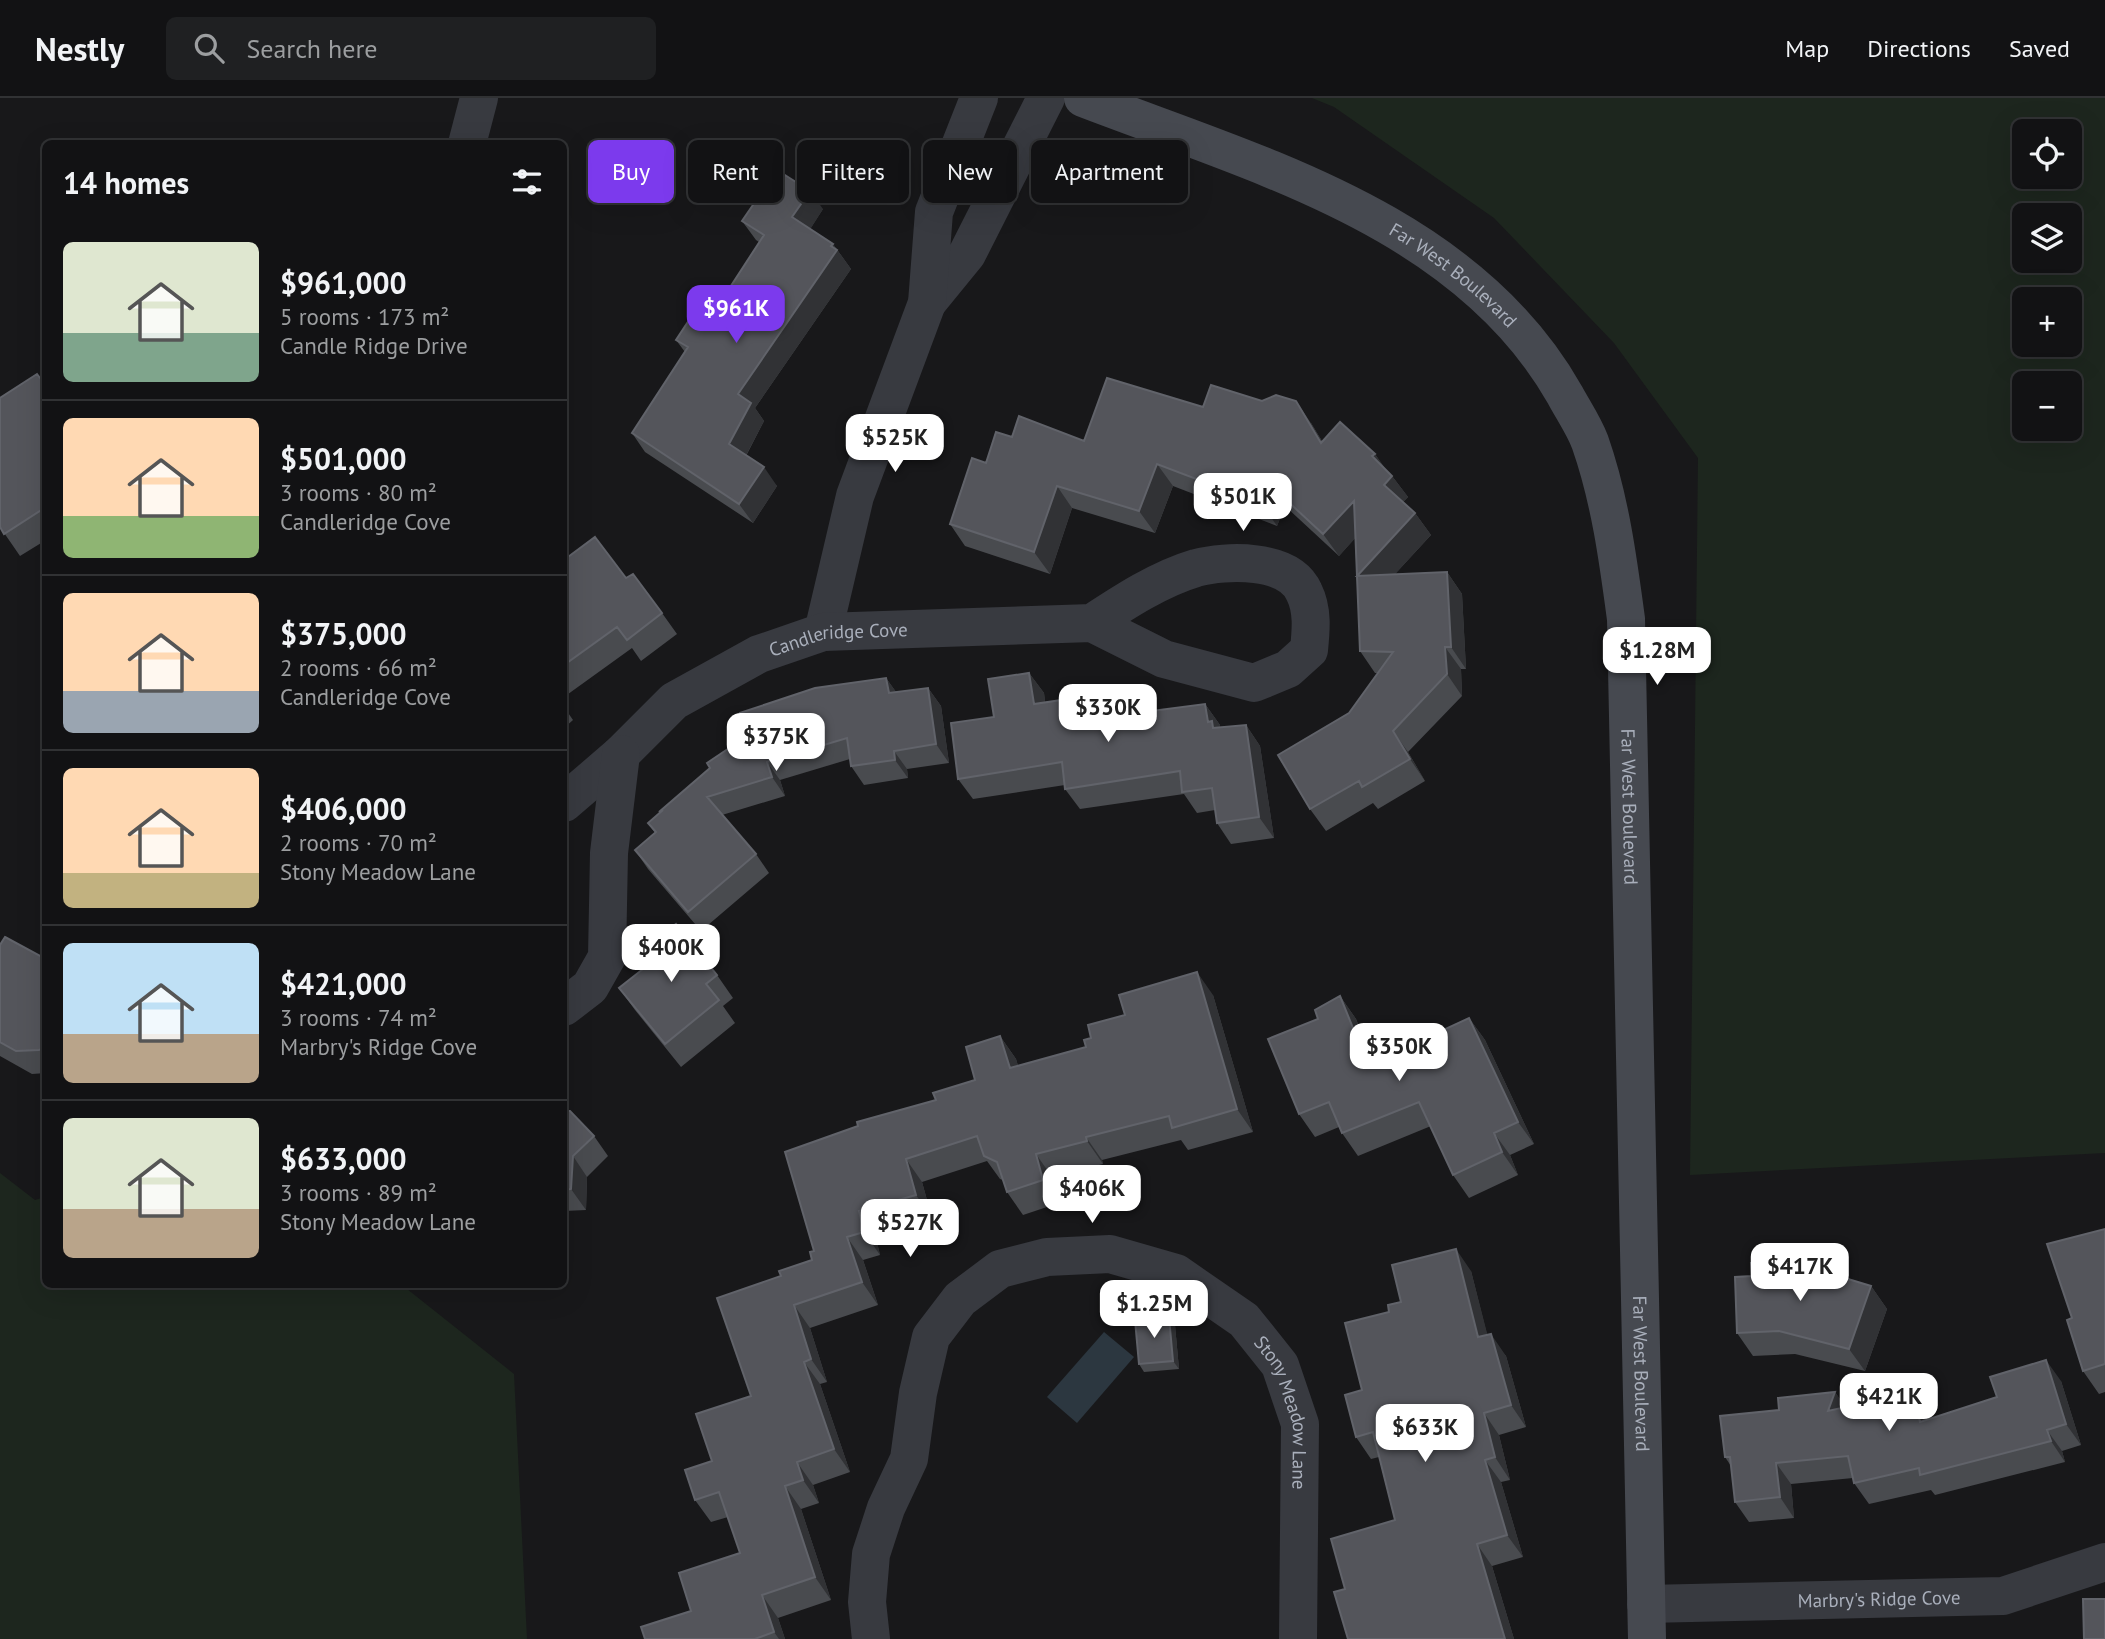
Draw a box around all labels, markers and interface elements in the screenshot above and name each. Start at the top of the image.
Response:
search box [166,17,656,80]
text: Nestly [35,27,124,70]
icon: search [190,29,228,67]
text: Search here [246,32,378,65]
text: Map [1785,33,1829,64]
text: Directions [1867,33,1971,64]
text: Saved [2009,33,2070,64]
map controls [2012,119,2082,441]
button: locate [2012,119,2082,189]
chip: Buy [588,140,674,203]
chip: Rent [688,140,783,203]
chip: Filters [797,140,909,203]
chip: New [923,140,1017,203]
chip: Apartment [1031,140,1188,203]
text: 14 homes [63,163,189,202]
icon: filters [508,163,546,201]
button: layers [2012,203,2082,273]
street label: Far West Boulevard [1385,217,1522,332]
text: $961,000 [280,263,407,302]
icon: home [119,270,203,354]
pin: $961K [687,286,785,345]
button: + [2012,287,2082,357]
text: $961K [703,293,769,322]
text: 5 rooms · 173 m² [280,302,449,331]
text: Candle Ridge Drive [280,331,468,360]
button: − [2012,371,2082,441]
pin: $525K [846,414,944,474]
text: $525K [862,422,928,451]
text: $501,000 [280,439,407,478]
icon: home [119,446,203,530]
pin: $501K [1194,474,1292,533]
text: 3 rooms · 80 m² [280,478,437,507]
text: $501K [1210,481,1276,510]
text: Candleridge Cove [280,507,451,536]
text: $375,000 [280,614,407,653]
street label: Candleridge Cove [766,617,908,662]
icon: home [119,621,203,705]
pin: $1.28M [1600,628,1714,687]
text: $1.28M [1619,635,1695,664]
text: 2 rooms · 66 m² [280,653,437,682]
text: Candleridge Cove [280,682,451,711]
pin: $330K [1059,684,1157,744]
text: $330K [1075,692,1141,721]
pin: $375K [727,714,825,773]
text: $375K [743,721,809,750]
street label: Far West Boulevard [1616,728,1643,885]
text: $406,000 [280,789,407,828]
icon: home [119,796,203,880]
text: 2 rooms · 70 m² [280,828,437,857]
text: Stony Meadow Lane [280,857,476,886]
pin: $400K [622,924,720,984]
text: $400K [638,932,704,961]
text: $421,000 [280,964,407,1003]
icon: home [119,971,203,1055]
text: 3 rooms · 74 m² [280,1003,437,1032]
pin: $350K [1350,1024,1448,1083]
text: $350K [1366,1031,1432,1060]
text: Marbry's Ridge Cove [280,1032,477,1061]
text: $633,000 [280,1139,407,1178]
icon: home [119,1146,203,1230]
pin: $406K [1043,1166,1141,1225]
text: $406K [1059,1173,1125,1202]
text: 3 rooms · 89 m² [280,1178,437,1207]
pin: $527K [861,1200,959,1259]
text: Stony Meadow Lane [280,1207,476,1236]
text: $527K [877,1207,943,1236]
pin: $417K [1751,1244,1849,1303]
text: $417K [1767,1251,1833,1280]
pin: $1.25M [1097,1280,1211,1340]
text: $1.25M [1116,1288,1192,1317]
street label: Far West Boulevard [1628,1295,1655,1452]
street label: Stony Meadow Lane [1249,1331,1312,1489]
pin: $421K [1840,1374,1938,1433]
text: $421K [1856,1381,1922,1410]
pin: $633K [1376,1404,1474,1464]
text: $633K [1392,1412,1458,1441]
street label: Marbry's Ridge Cove [1797,1585,1961,1613]

